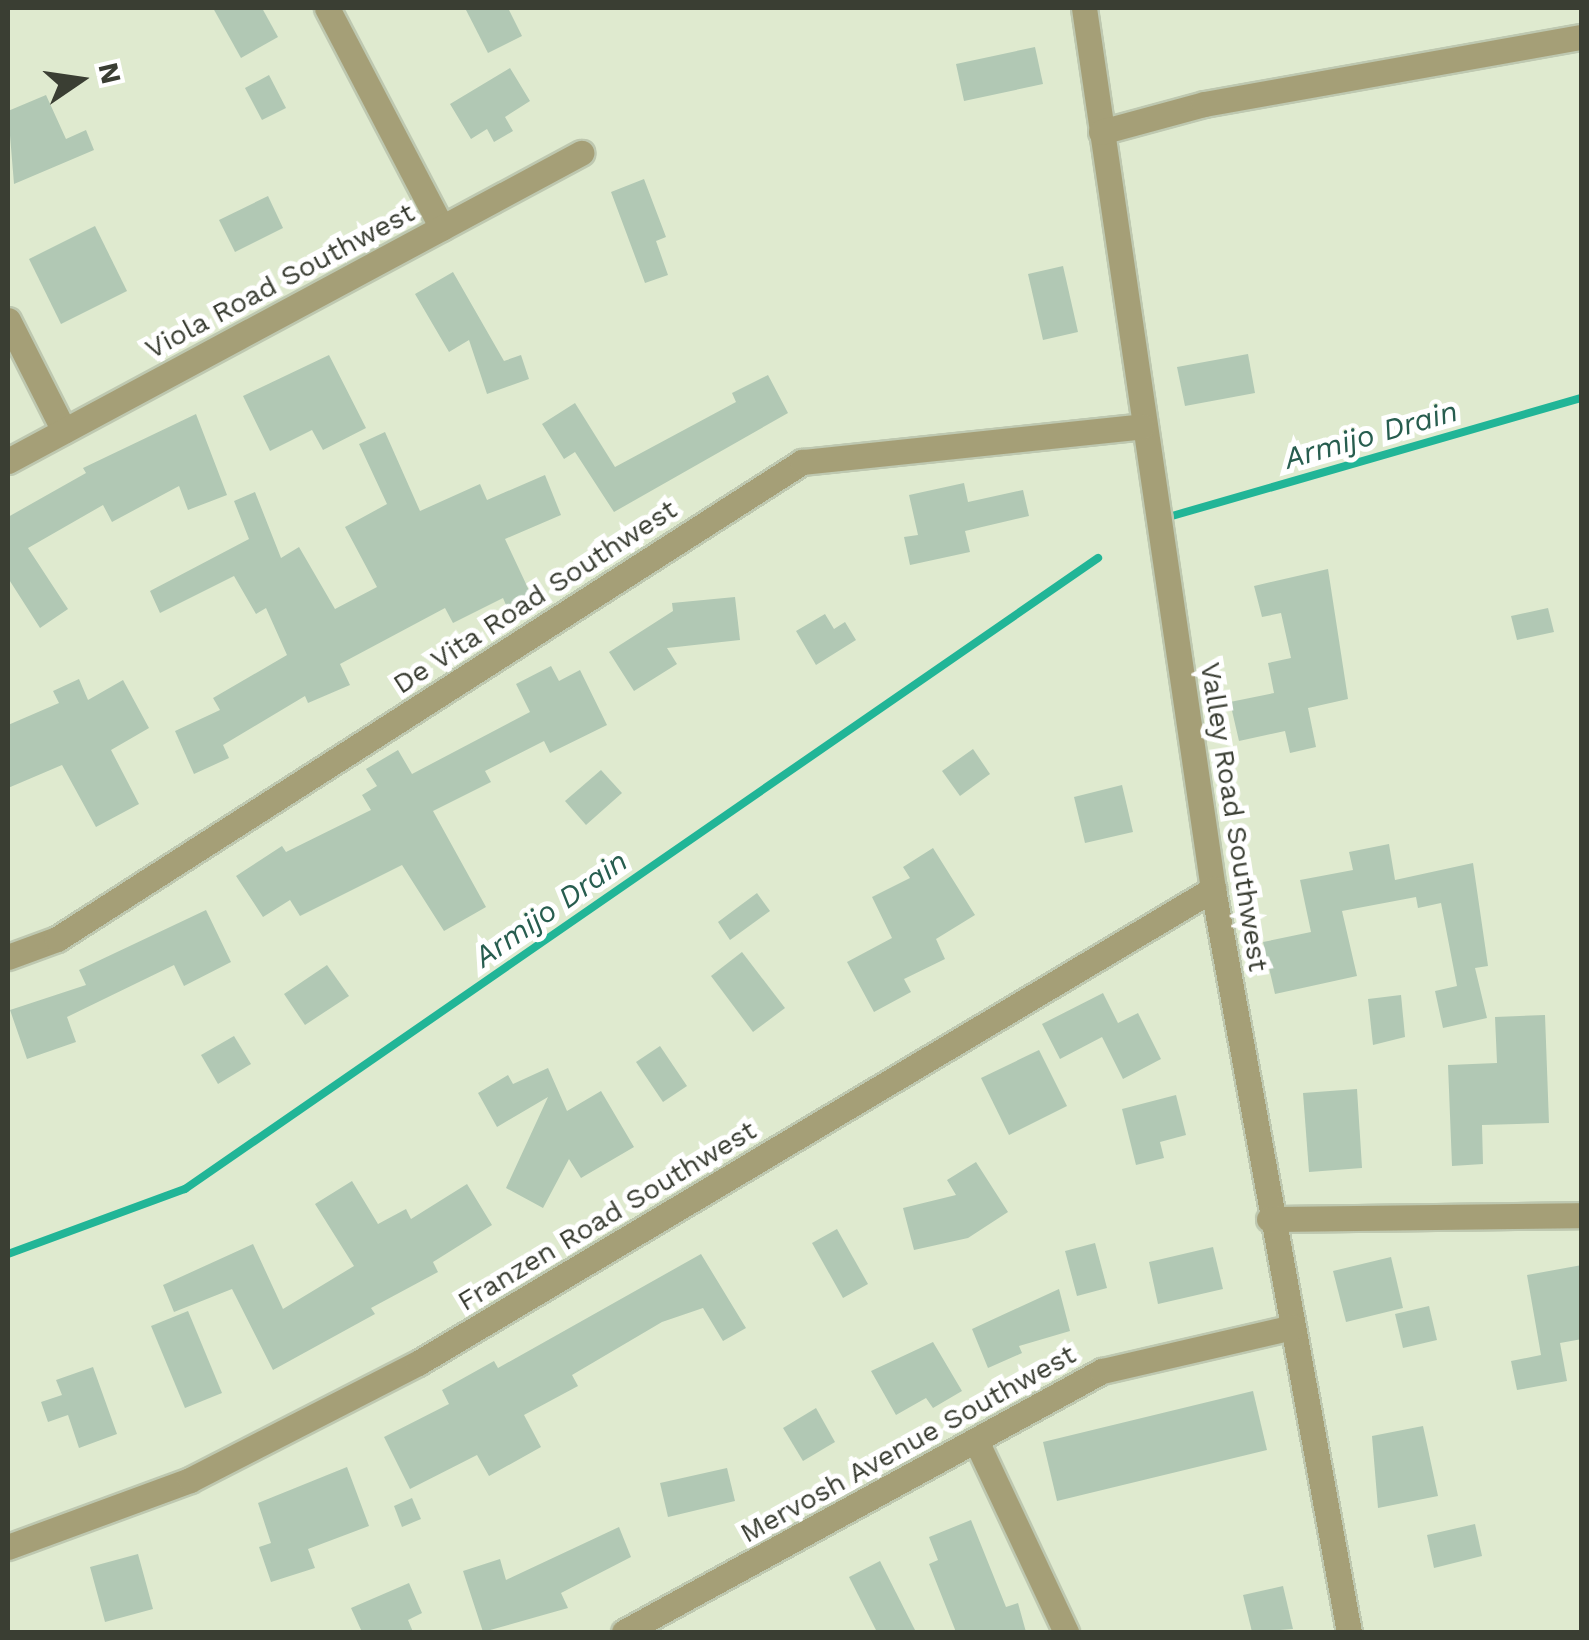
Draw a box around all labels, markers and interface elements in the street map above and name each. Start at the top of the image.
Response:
north arrow [30,30,130,130]
text: N [91,59,128,87]
street label: Viola Road Southwest [139,196,421,366]
water label: Armijo Drain [1280,393,1462,477]
street label: De Vita Road Southwest [386,492,684,702]
street label: Valley Road Southwest [1193,660,1275,974]
water label: Armijo Drain [467,843,635,975]
street label: Franzen Road Southwest [452,1113,762,1319]
street label: Mervosh Avenue Southwest [734,1337,1082,1551]

